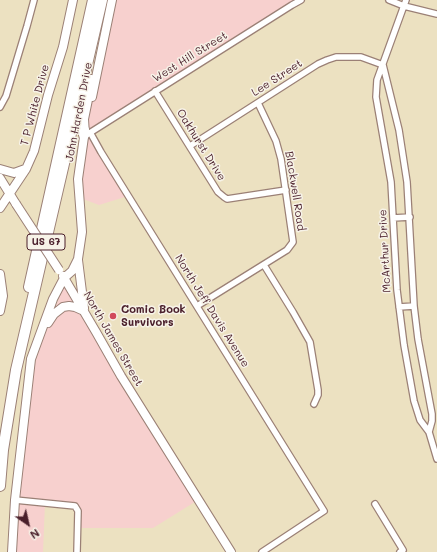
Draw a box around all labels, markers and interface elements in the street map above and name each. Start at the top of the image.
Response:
street label: West Hill Street [150,29,230,85]
street label: Lee Street [249,57,305,99]
street label: John Harden Drive [63,61,95,163]
street label: T P White Drive [18,63,52,147]
street label: Oakhurst Drive [174,107,228,183]
street label: Blackwell Road [282,150,308,232]
street label: McArthur Drive [376,209,394,293]
road number: US 67 [27,234,65,250]
street label: North Jeff Davis Avenue [172,252,252,370]
street label: North James Street [81,289,145,389]
place label: Comic Book Survivors [121,303,186,329]
marker: Comic Book Survivors [108,311,118,321]
north arrow [8,504,48,544]
text: N [27,526,43,543]

